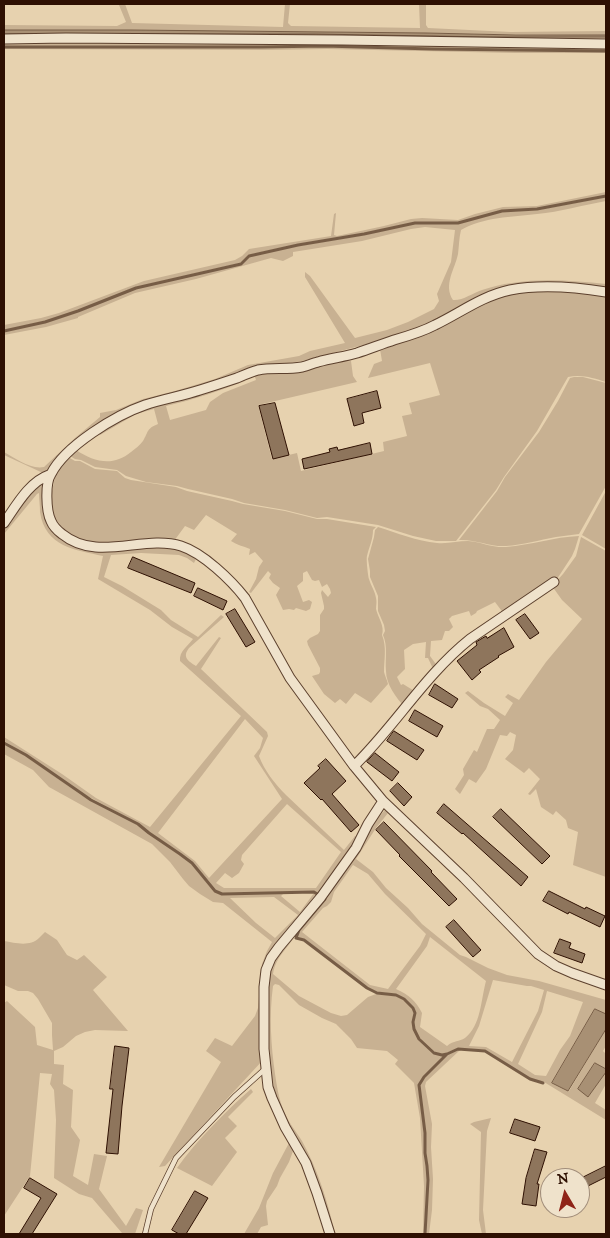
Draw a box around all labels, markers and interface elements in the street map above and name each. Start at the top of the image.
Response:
north arrow [540,1168,590,1218]
text: N [556,1169,570,1189]

